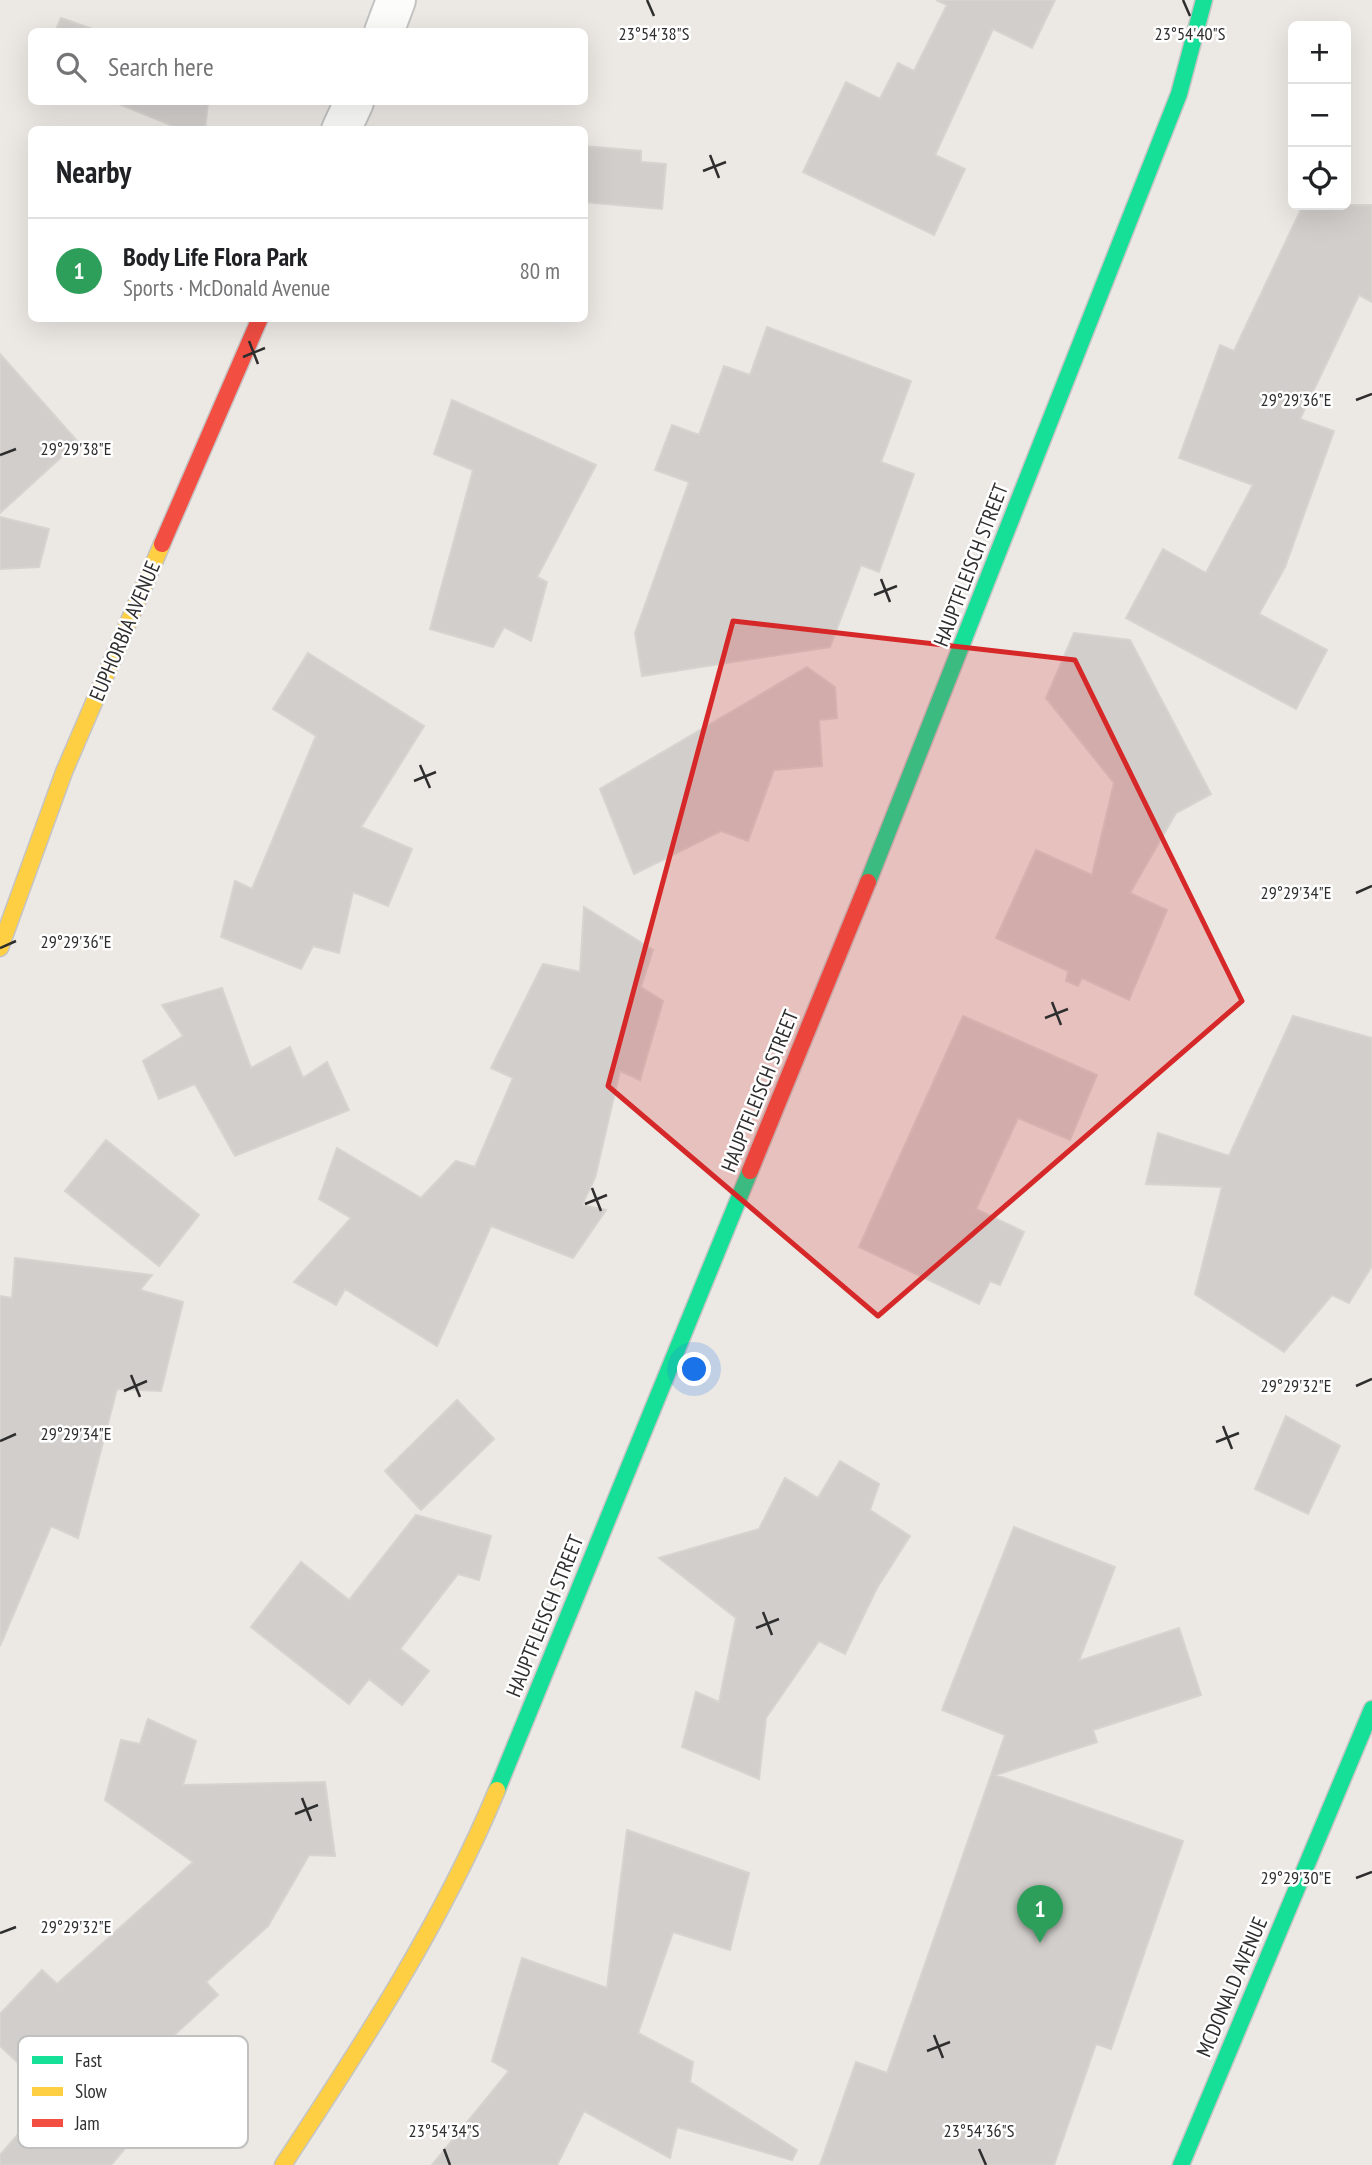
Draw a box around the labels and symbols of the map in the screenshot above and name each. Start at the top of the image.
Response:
text: 23°54'38"S [619,22,690,45]
text: 23°54'40"S [1155,22,1226,45]
text: 29°29'36"E [1261,388,1331,411]
text: 29°29'38"E [41,437,111,460]
street label: HAUPTFLEISCH STREET [927,479,1014,650]
street label: EUPHORBIA AVENUE [83,557,166,705]
text: 29°29'34"E [1261,881,1331,904]
text: 29°29'36"E [41,930,111,953]
street label: HAUPTFLEISCH STREET [715,1005,805,1176]
your location [677,1352,711,1386]
text: 29°29'32"E [1261,1374,1331,1397]
text: 29°29'34"E [41,1422,111,1445]
street label: HAUPTFLEISCH STREET [500,1530,590,1701]
text: 29°29'30"E [1261,1866,1331,1889]
pin: 1 [1017,1885,1063,1943]
street label: MCDONALD AVENUE [1190,1913,1273,2061]
text: 29°29'32"E [41,1915,111,1938]
legend [18,2036,248,2148]
text: Fast [75,2048,103,2072]
text: Slow [75,2079,108,2103]
text: Jam [74,2111,100,2135]
text: 23°54'34"S [409,2119,480,2142]
text: 23°54'36"S [944,2119,1015,2142]

